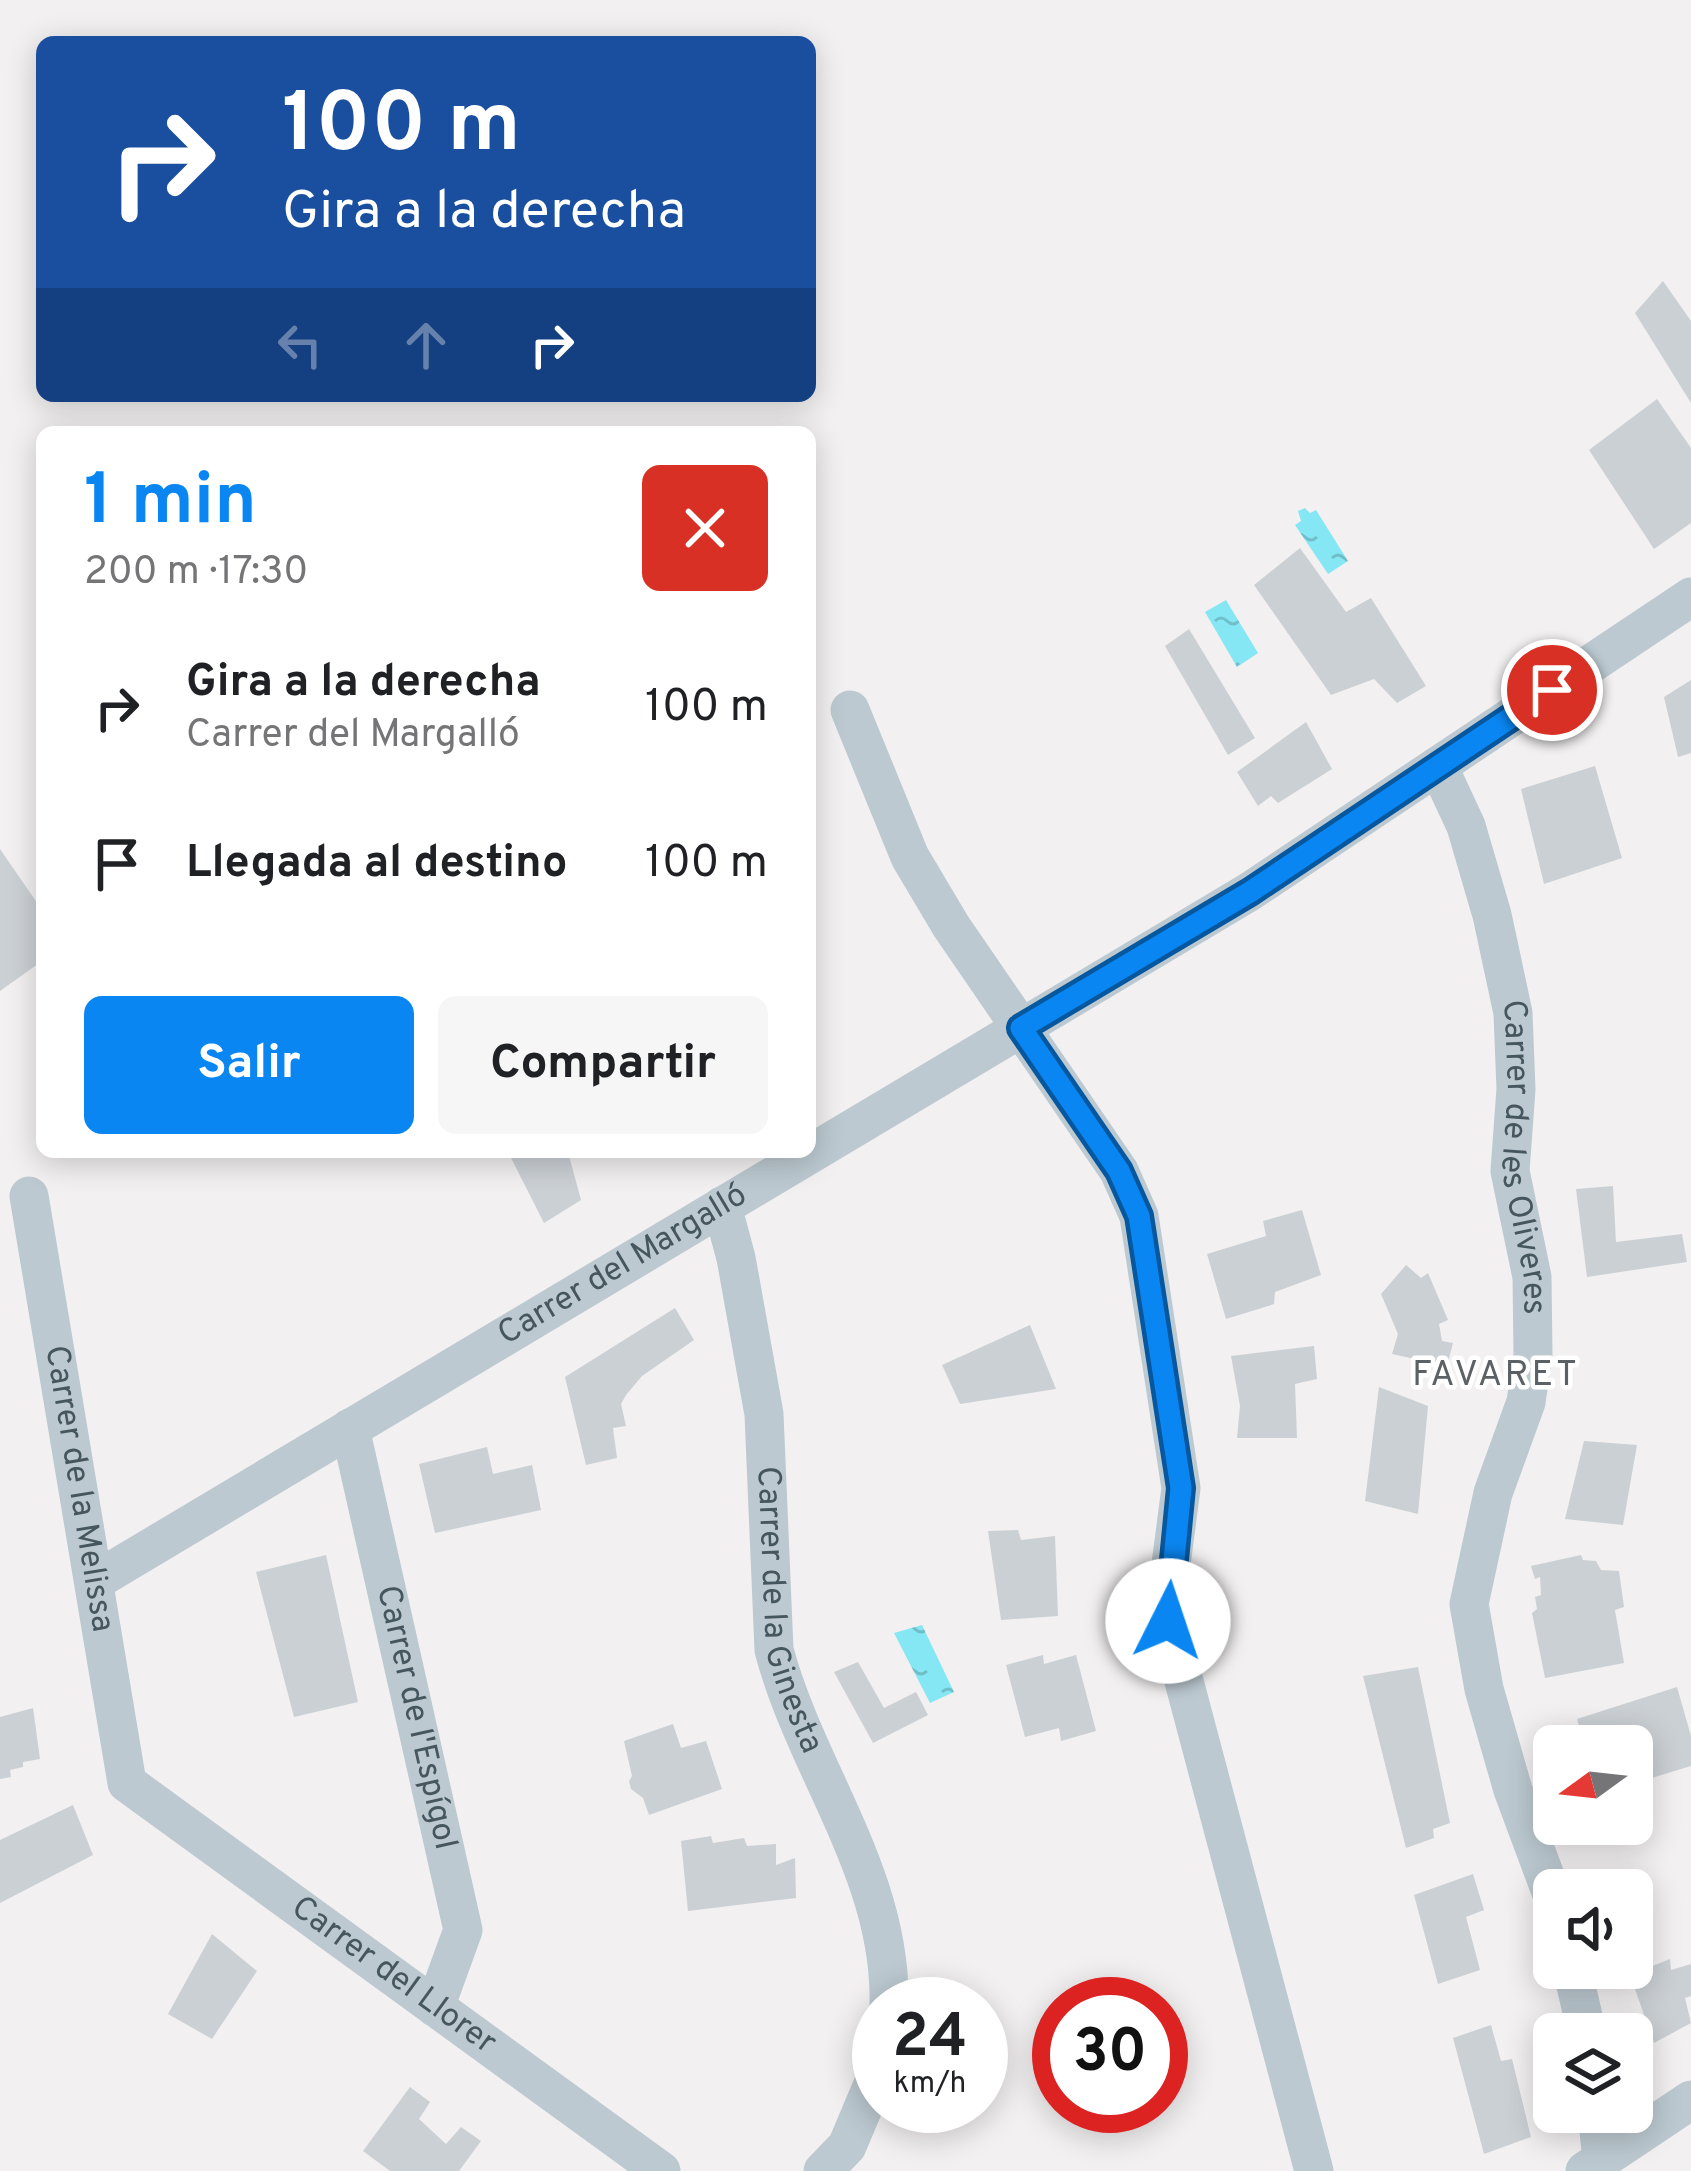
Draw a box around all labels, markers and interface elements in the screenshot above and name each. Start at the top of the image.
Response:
text: 100 m [282,75,521,181]
icon: right [84,84,240,240]
text: Gira a la derecha [282,179,686,248]
icon: left [267,312,333,378]
icon: ahead [393,312,459,378]
icon: right [519,312,585,378]
text: 1 min [84,458,257,550]
button: close [642,465,768,591]
text: 200 m · 17:30 [84,549,308,598]
pin [1501,639,1603,741]
text: Gira a la derecha [186,655,540,712]
icon: arrive [1519,657,1585,723]
icon: right [84,675,150,741]
text: 100 m [645,680,768,737]
text: Carrer del Margalló [186,712,520,761]
icon: arrive [84,831,150,897]
text: Llegada al destino [186,836,567,893]
text: 100 m [645,836,768,893]
button: Salir [84,996,414,1134]
button: Compartir [438,996,768,1134]
street label: Carrer de les Oliveres [1489,996,1554,1315]
street label: Carrer del Margalló [491,1175,755,1356]
street label: Carrer de la Melissa [33,1343,122,1635]
district label: FAVARET [1412,1353,1580,1399]
street label: Carrer de la Ginesta [745,1465,831,1760]
position arrow [1105,1558,1231,1684]
street label: Carrer de l'Espígol [365,1582,465,1854]
north arrow [1533,1725,1653,1845]
map controls [1533,1725,1653,2133]
button: sound [1533,1869,1653,1989]
street label: Carrer del Llorer [282,1888,504,2065]
speed limit sign: 30 [1032,1977,1188,2133]
text: 24 [892,2002,968,2078]
button: layers [1533,2013,1653,2133]
text: km/h [894,2066,966,2103]

